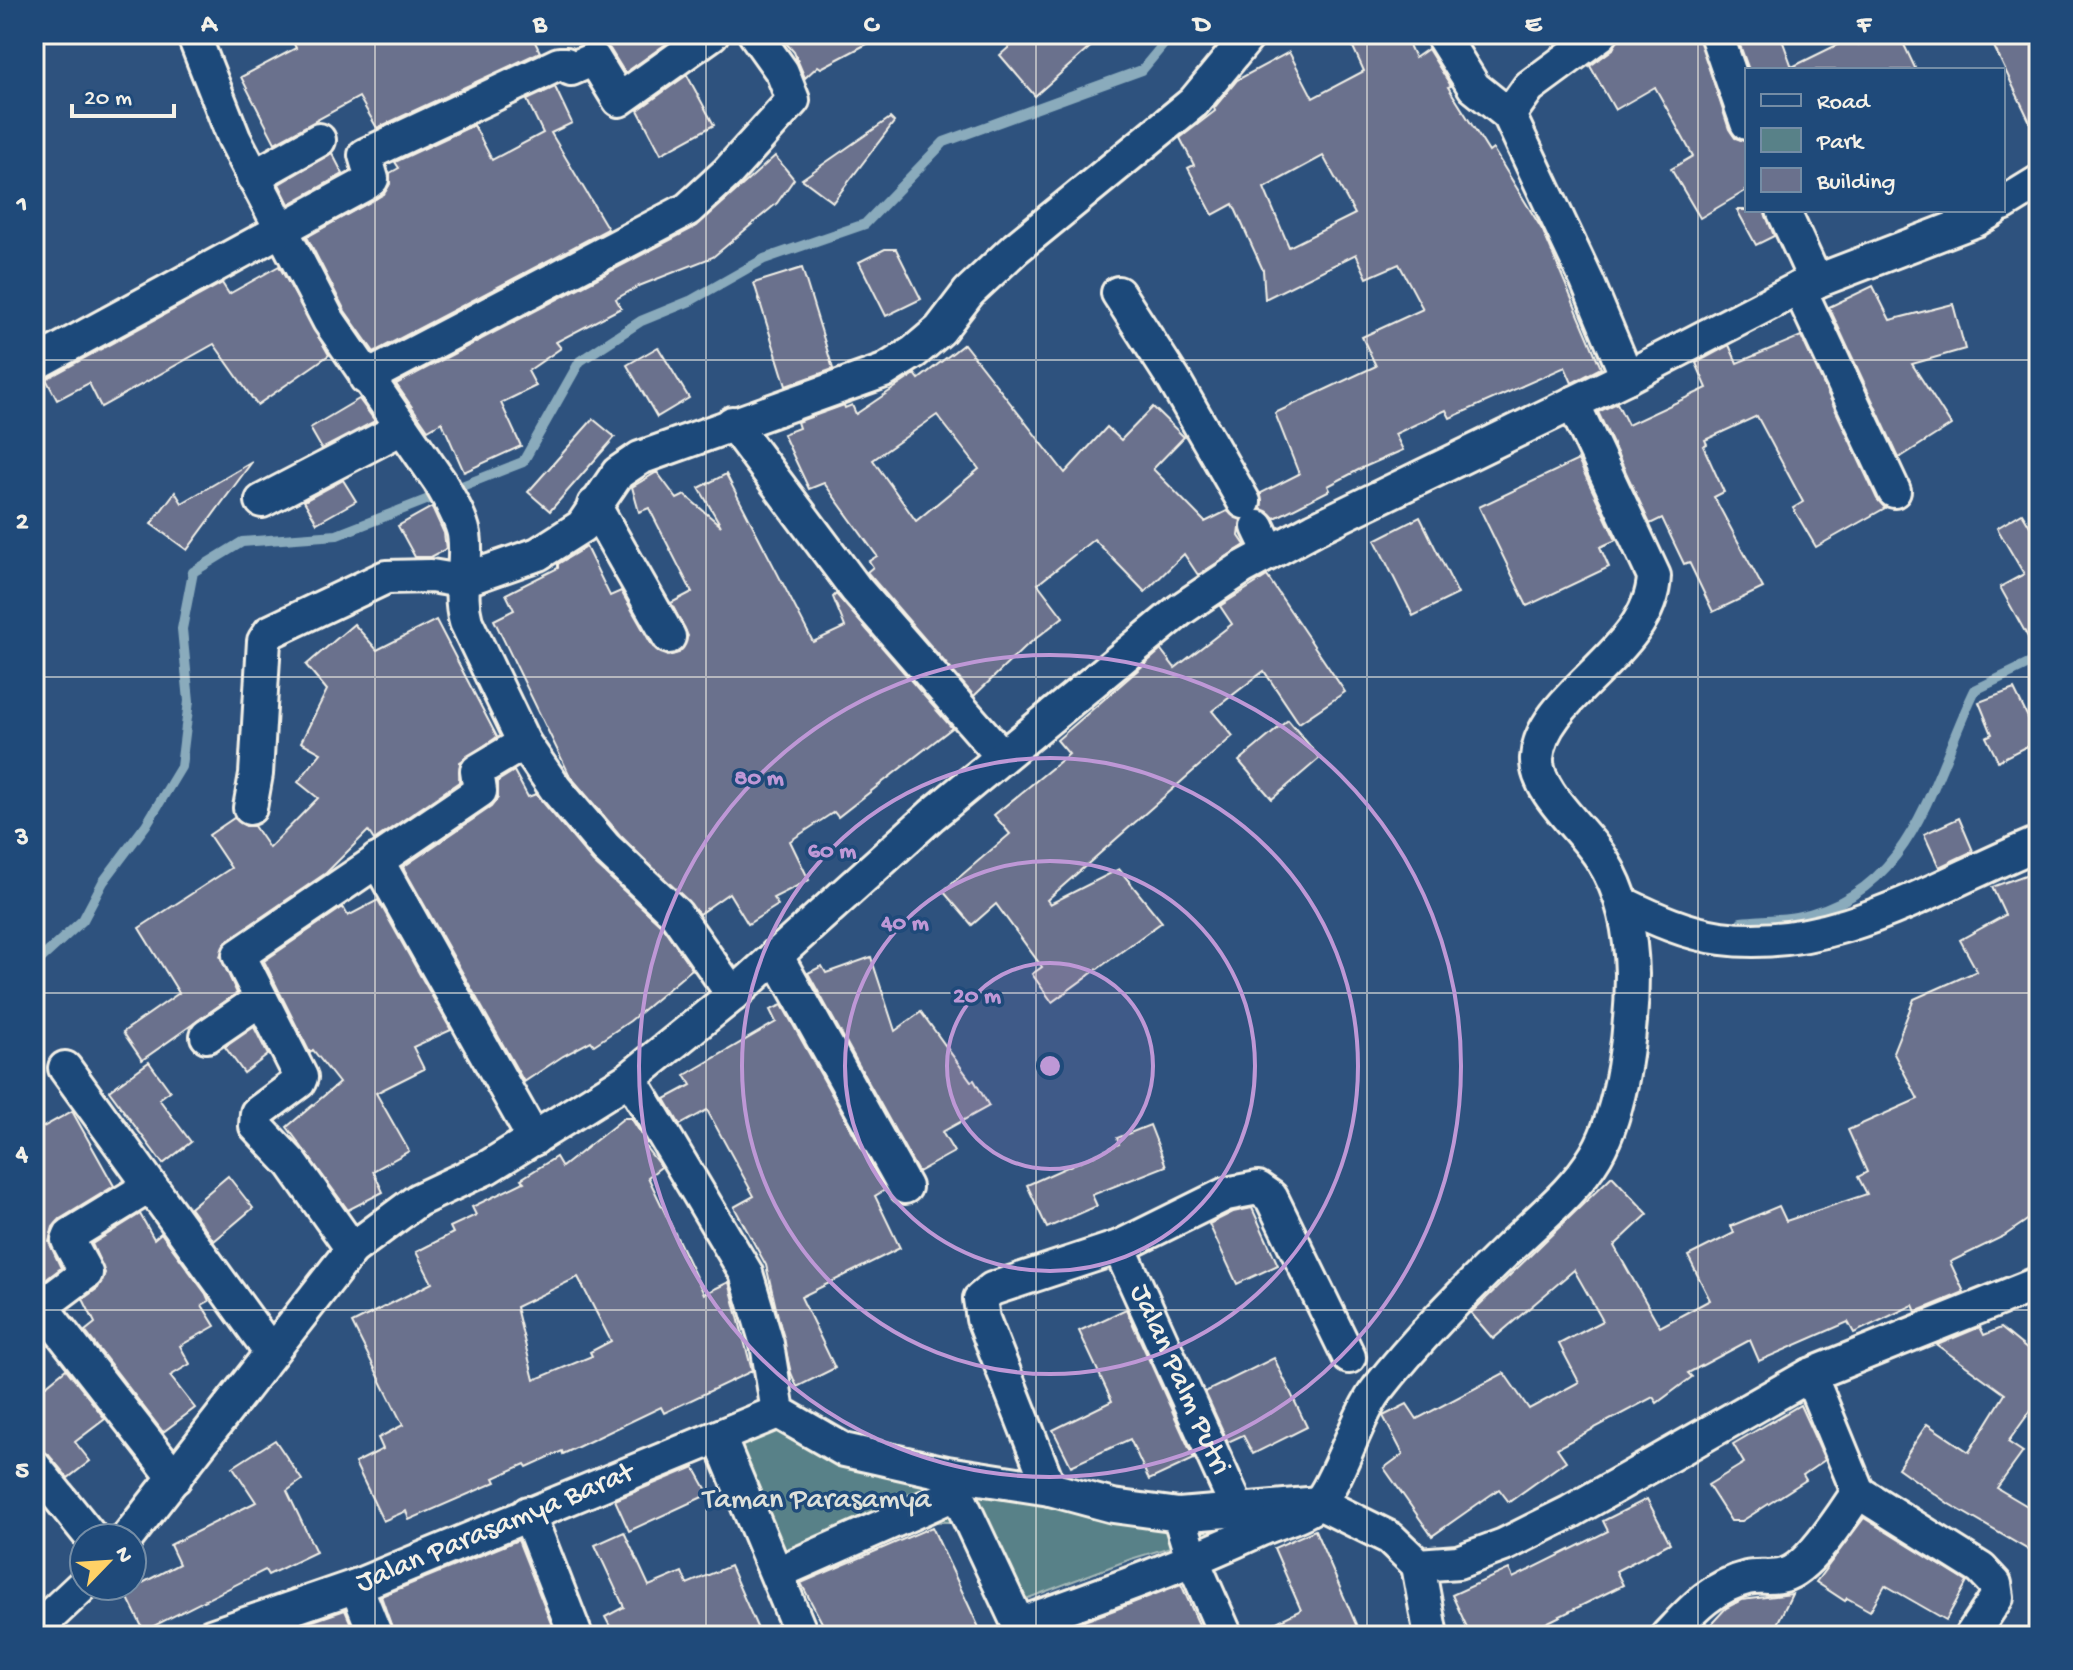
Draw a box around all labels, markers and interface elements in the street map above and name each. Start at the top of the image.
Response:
text: A [200,11,218,42]
text: B [532,11,548,42]
text: C [864,11,881,42]
text: D [1192,11,1212,42]
text: E [1525,11,1543,42]
text: F [1856,11,1872,42]
scale bar [72,68,174,118]
legend [1745,68,2005,212]
text: 20 m [84,85,132,114]
text: Road [1817,89,1871,118]
text: Park [1816,129,1865,158]
text: Building [1816,169,1895,198]
text: 1 [16,191,27,222]
text: 2 [16,508,29,539]
text: 80 m [734,765,784,794]
text: 3 [14,824,29,855]
text: 60 m [808,838,856,867]
text: 40 m [880,910,929,939]
text: 20 m [953,983,1001,1012]
centre of rings [1036,1052,1064,1080]
text: 4 [15,1140,29,1171]
street label: Jalan Palm Putri [1121,1279,1238,1481]
street label: Jalan Parasamya Barat [351,1455,642,1601]
text: 5 [15,1457,29,1488]
park label: Taman Parasamya [701,1484,933,1519]
north arrow [68,1522,148,1602]
text: N [108,1543,137,1567]

